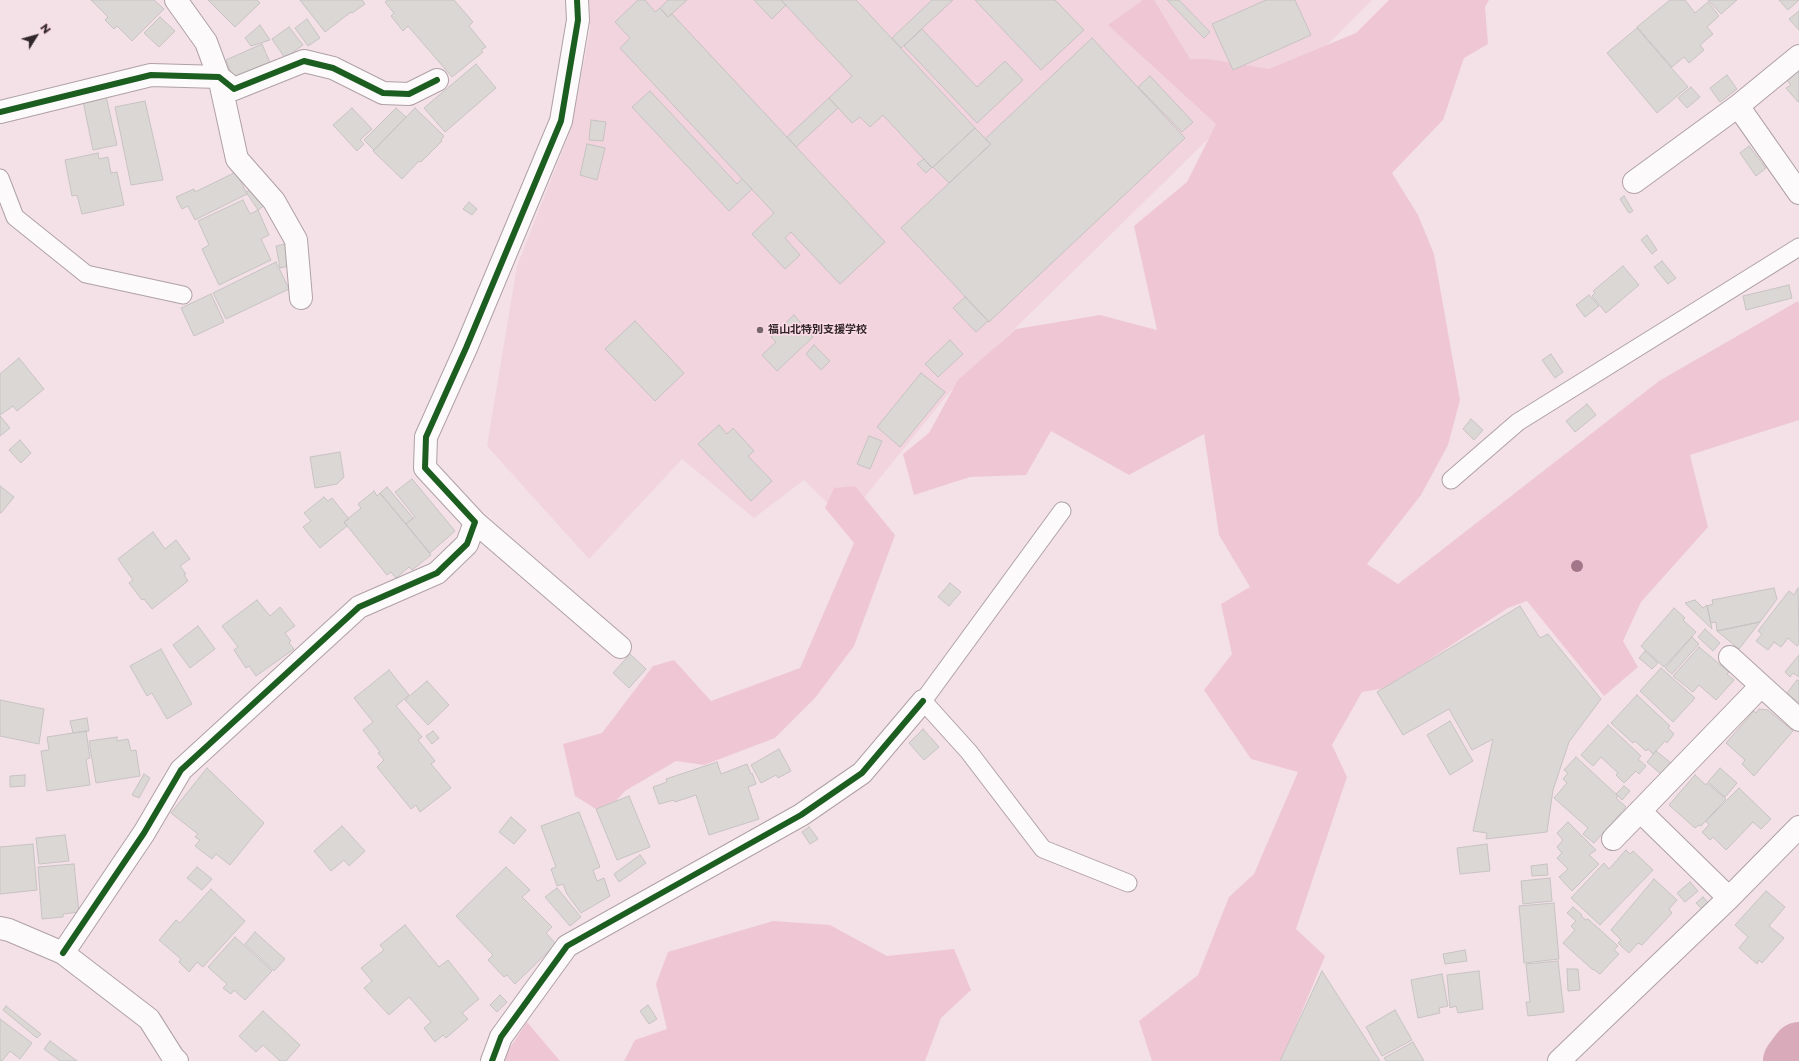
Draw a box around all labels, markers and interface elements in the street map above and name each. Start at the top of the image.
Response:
north arrow [16,16,56,56]
text: N [37,21,54,37]
place label: 福山北特別支援学校 [768,323,867,337]
marker: 福山北特別支援学校 [755,325,765,335]

